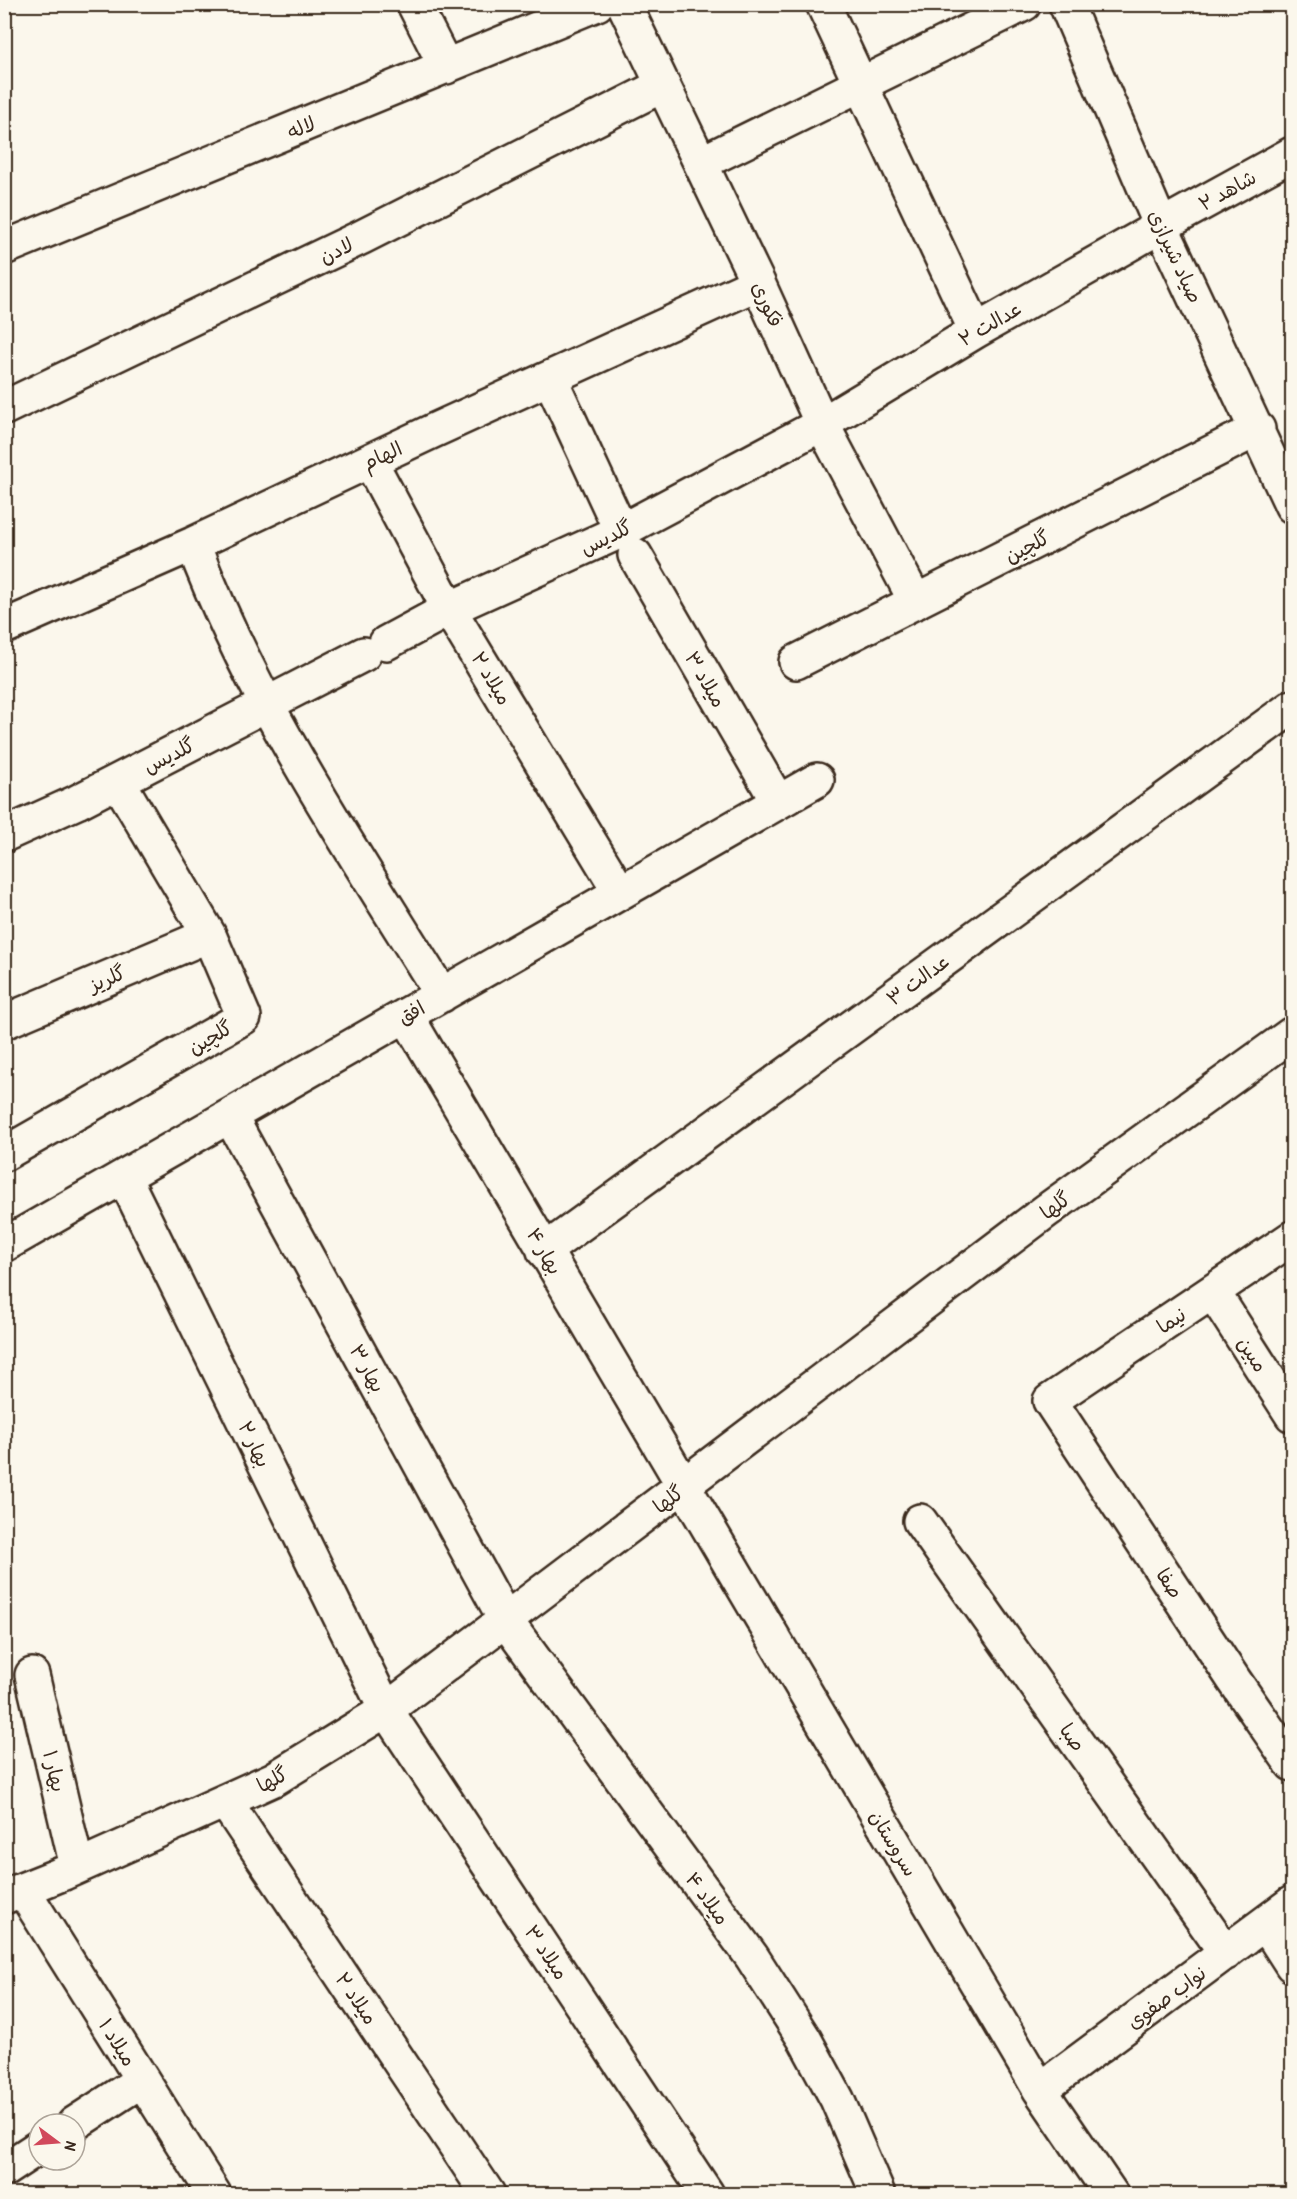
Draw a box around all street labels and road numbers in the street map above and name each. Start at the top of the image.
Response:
street label: لاله [283,109,319,145]
street label: شاهد ۲ [1193,163,1261,217]
street label: صیاد شیرازی [1143,205,1209,307]
street label: لادن [315,230,357,270]
street label: فکوری [746,277,790,331]
street label: عدالت ۲ [953,294,1027,352]
street label: الهام [358,434,408,479]
street label: گلدیس [576,513,636,561]
street label: گلچین [1000,523,1054,569]
street label: میلاد ۲ [466,646,518,710]
street label: میلاد ۳ [679,646,733,712]
street label: گلدیس [139,731,199,779]
street label: عدالت ۳ [881,947,955,1011]
street label: گلریز [83,958,130,999]
street label: افق [393,994,429,1030]
street label: گلچین [183,1013,237,1061]
street label: گلها [1034,1185,1076,1225]
street label: بهار ۴ [521,1223,569,1279]
street label: نیما [1151,1300,1191,1340]
street label: مبین [1232,1331,1274,1377]
street label: بهار ۳ [344,1339,392,1397]
street label: بهار ۲ [232,1416,278,1472]
street label: گلها [647,1479,689,1519]
street label: صفا [1150,1563,1190,1603]
street label: صبا [1054,1718,1092,1756]
street label: بهار ۱ [37,1747,73,1795]
street label: گلها [252,1760,292,1798]
street label: سروستان [864,1805,924,1881]
street label: میلاد ۴ [680,1866,736,1930]
street label: میلاد ۳ [519,1919,575,1985]
street label: نواب صفوی [1121,1959,1211,2035]
street label: میلاد ۲ [330,1966,384,2030]
street label: میلاد ۱ [93,2013,143,2071]

